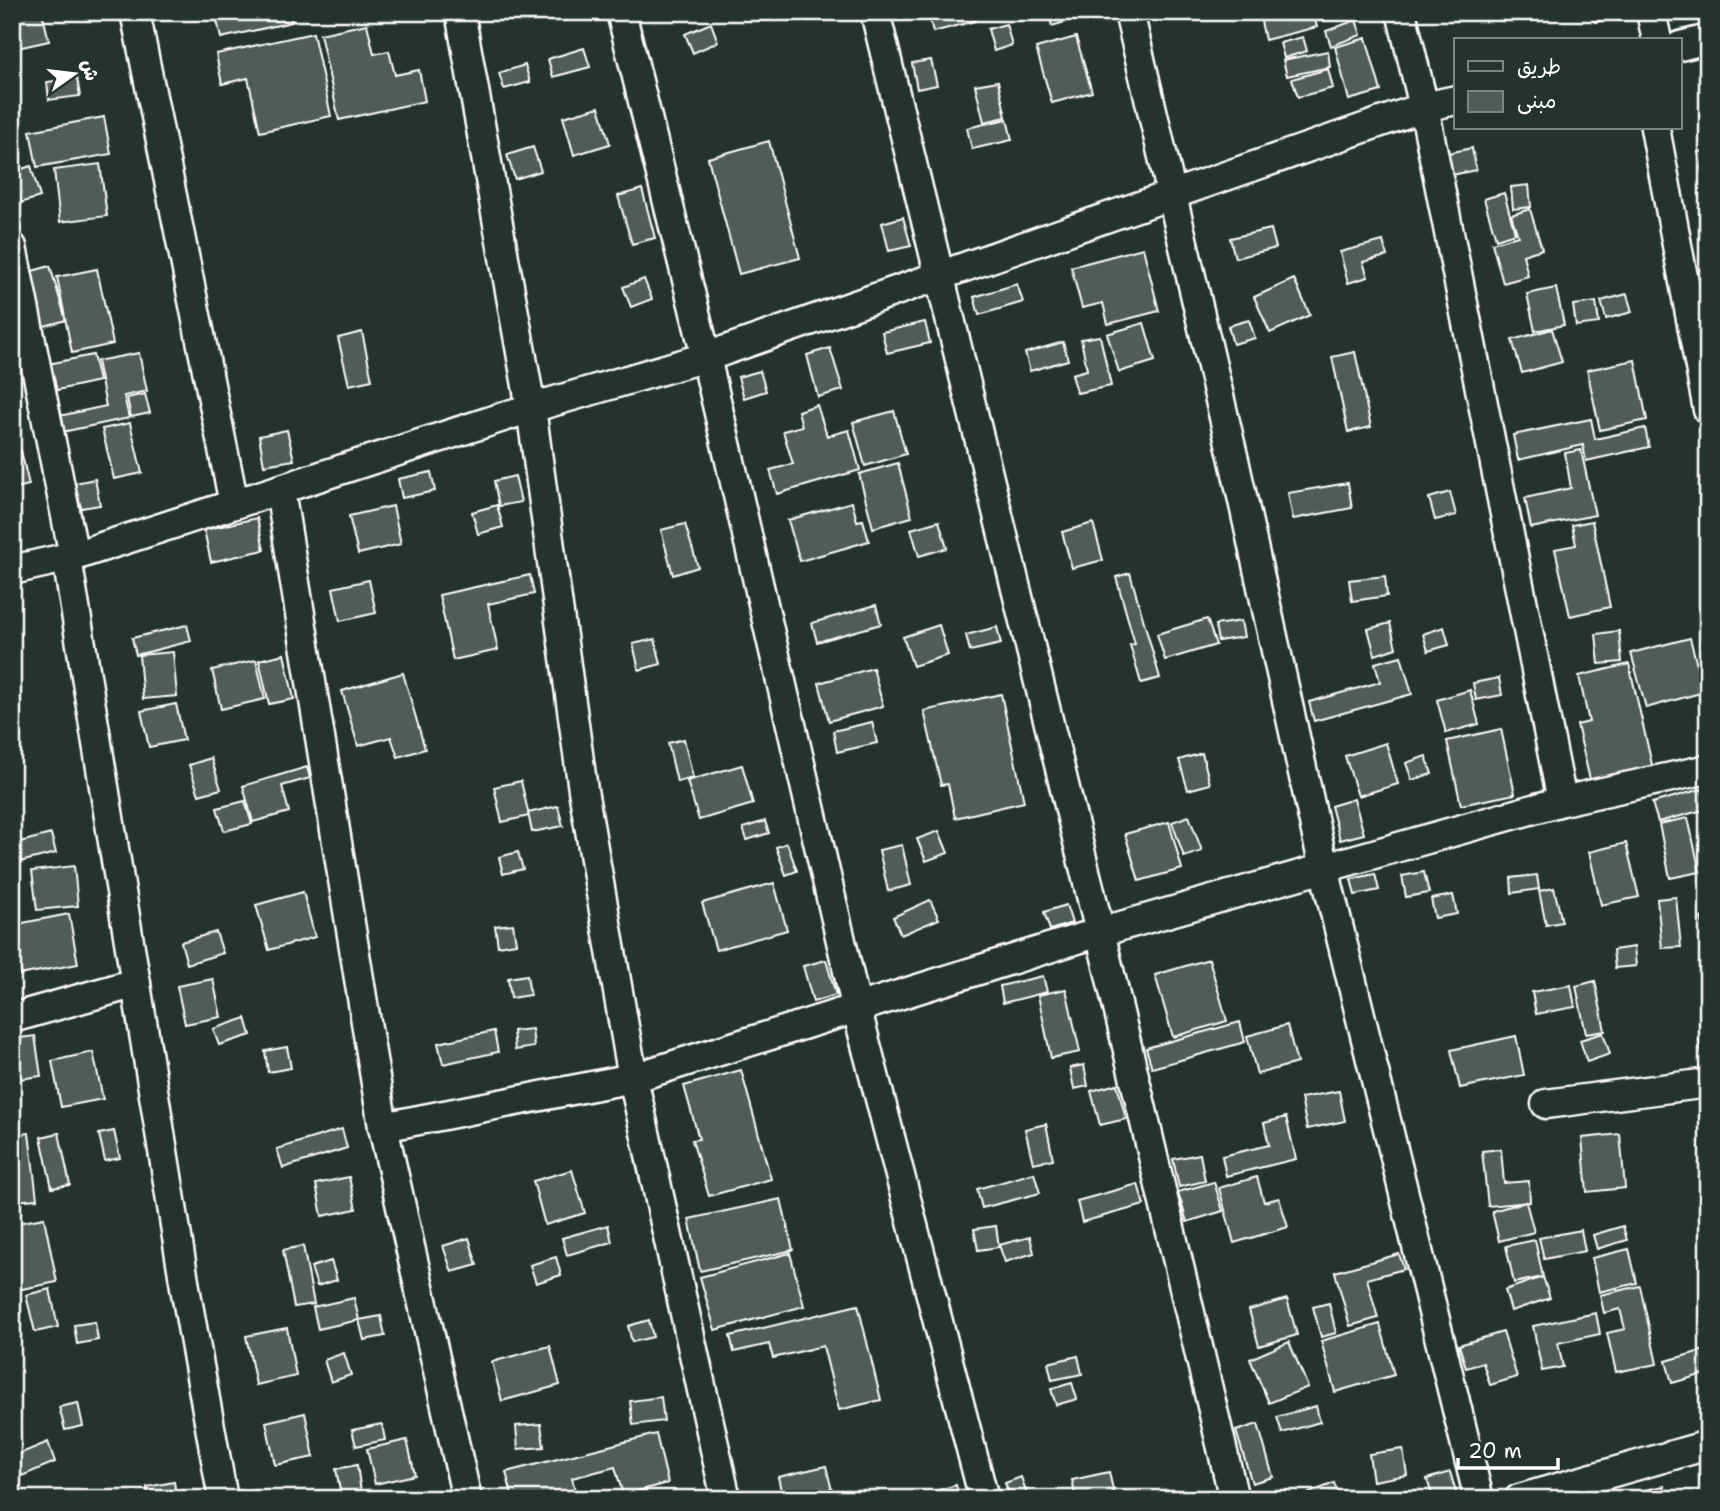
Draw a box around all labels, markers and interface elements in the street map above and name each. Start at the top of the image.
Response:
north arrow [38,38,108,108]
legend [1454,38,1682,130]
text: طريق [1517,53,1561,81]
text: ش [75,57,105,83]
text: مبنى [1517,87,1556,115]
scale bar [1458,1427,1557,1471]
text: 20 m [1468,1437,1522,1465]

